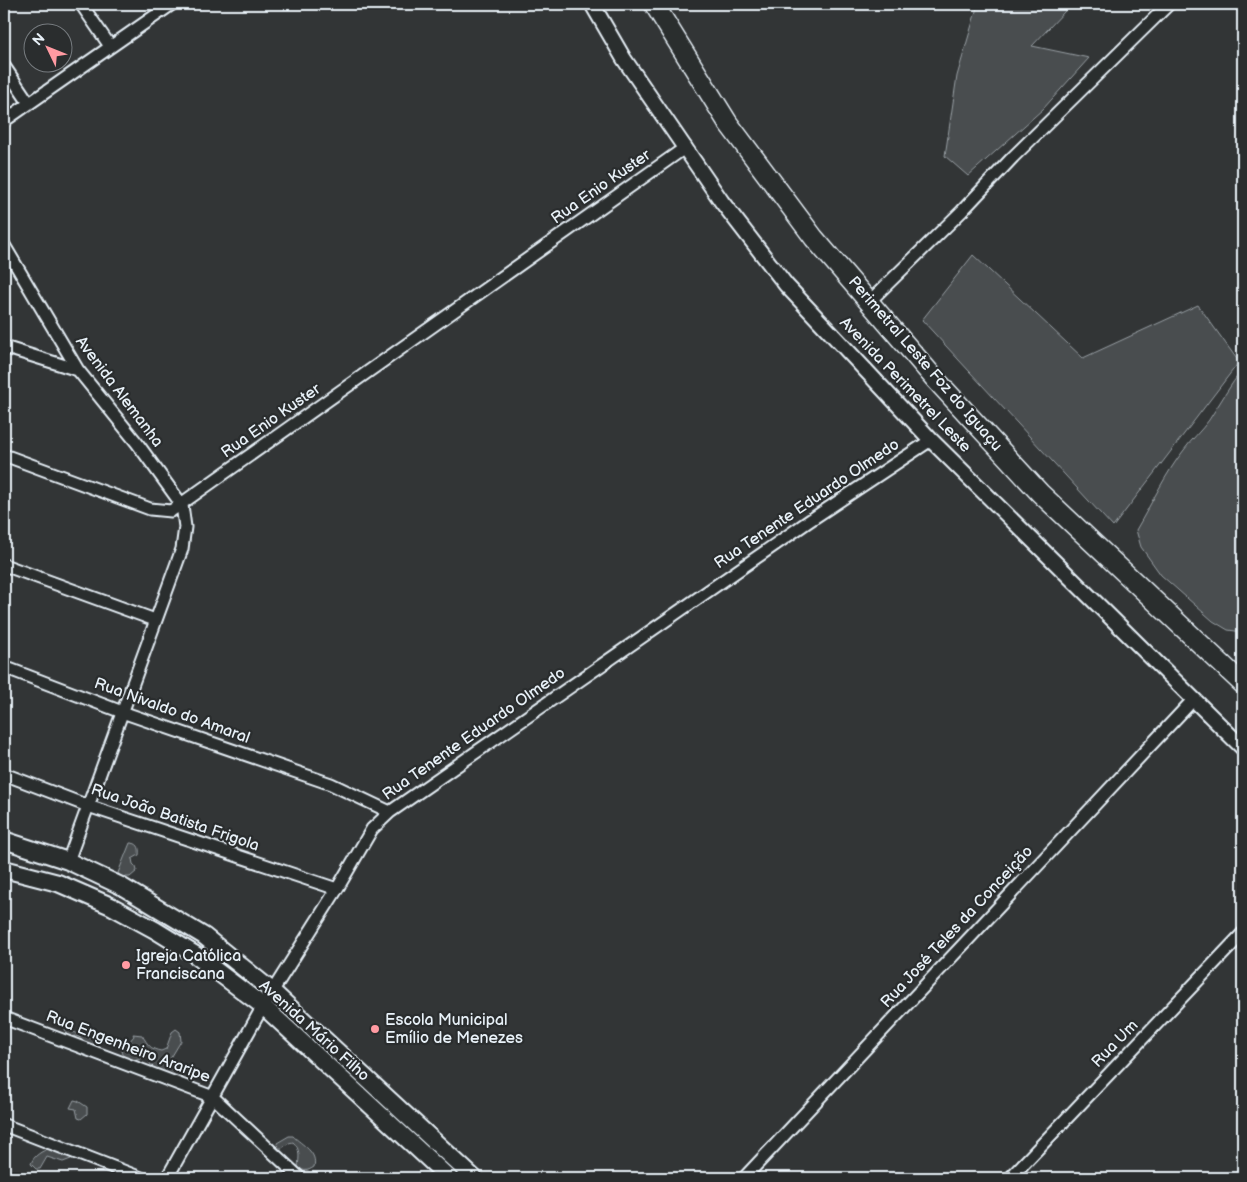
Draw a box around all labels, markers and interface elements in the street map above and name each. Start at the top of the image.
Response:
north arrow [22,22,72,72]
text: N [29,30,49,49]
street label: Rua Enio Kuster [548,146,655,228]
street label: Perimetral Leste Foz do Iguaçu [844,273,1006,455]
street label: Avenida Perimetrel Leste [835,313,975,457]
street label: Avenida Alemanha [71,333,167,451]
street label: Rua Enio Kuster [218,380,325,462]
street label: Rua Tenente Eduardo Olmedo [711,435,903,573]
street label: Rua Tenente Eduardo Olmedo [379,663,569,805]
street label: Rua Nivaldo do Amaral [92,674,252,748]
street label: Rua João Batista Frigola [88,780,262,856]
street label: Rua José Teles da Conceição [877,842,1037,1012]
place label: Igreja Católica Franciscana [136,947,241,984]
marker: Igreja Católica Franciscana [120,959,132,971]
street label: Avenida Mário Filho [255,976,373,1086]
street label: Rua Engenheiro Araripe [43,1007,213,1087]
place label: Escola Municipal Emílio de Menezes [385,1011,523,1048]
street label: Rua Um [1088,1016,1142,1072]
marker: Escola Municipal Emílio de Menezes [369,1023,381,1035]

